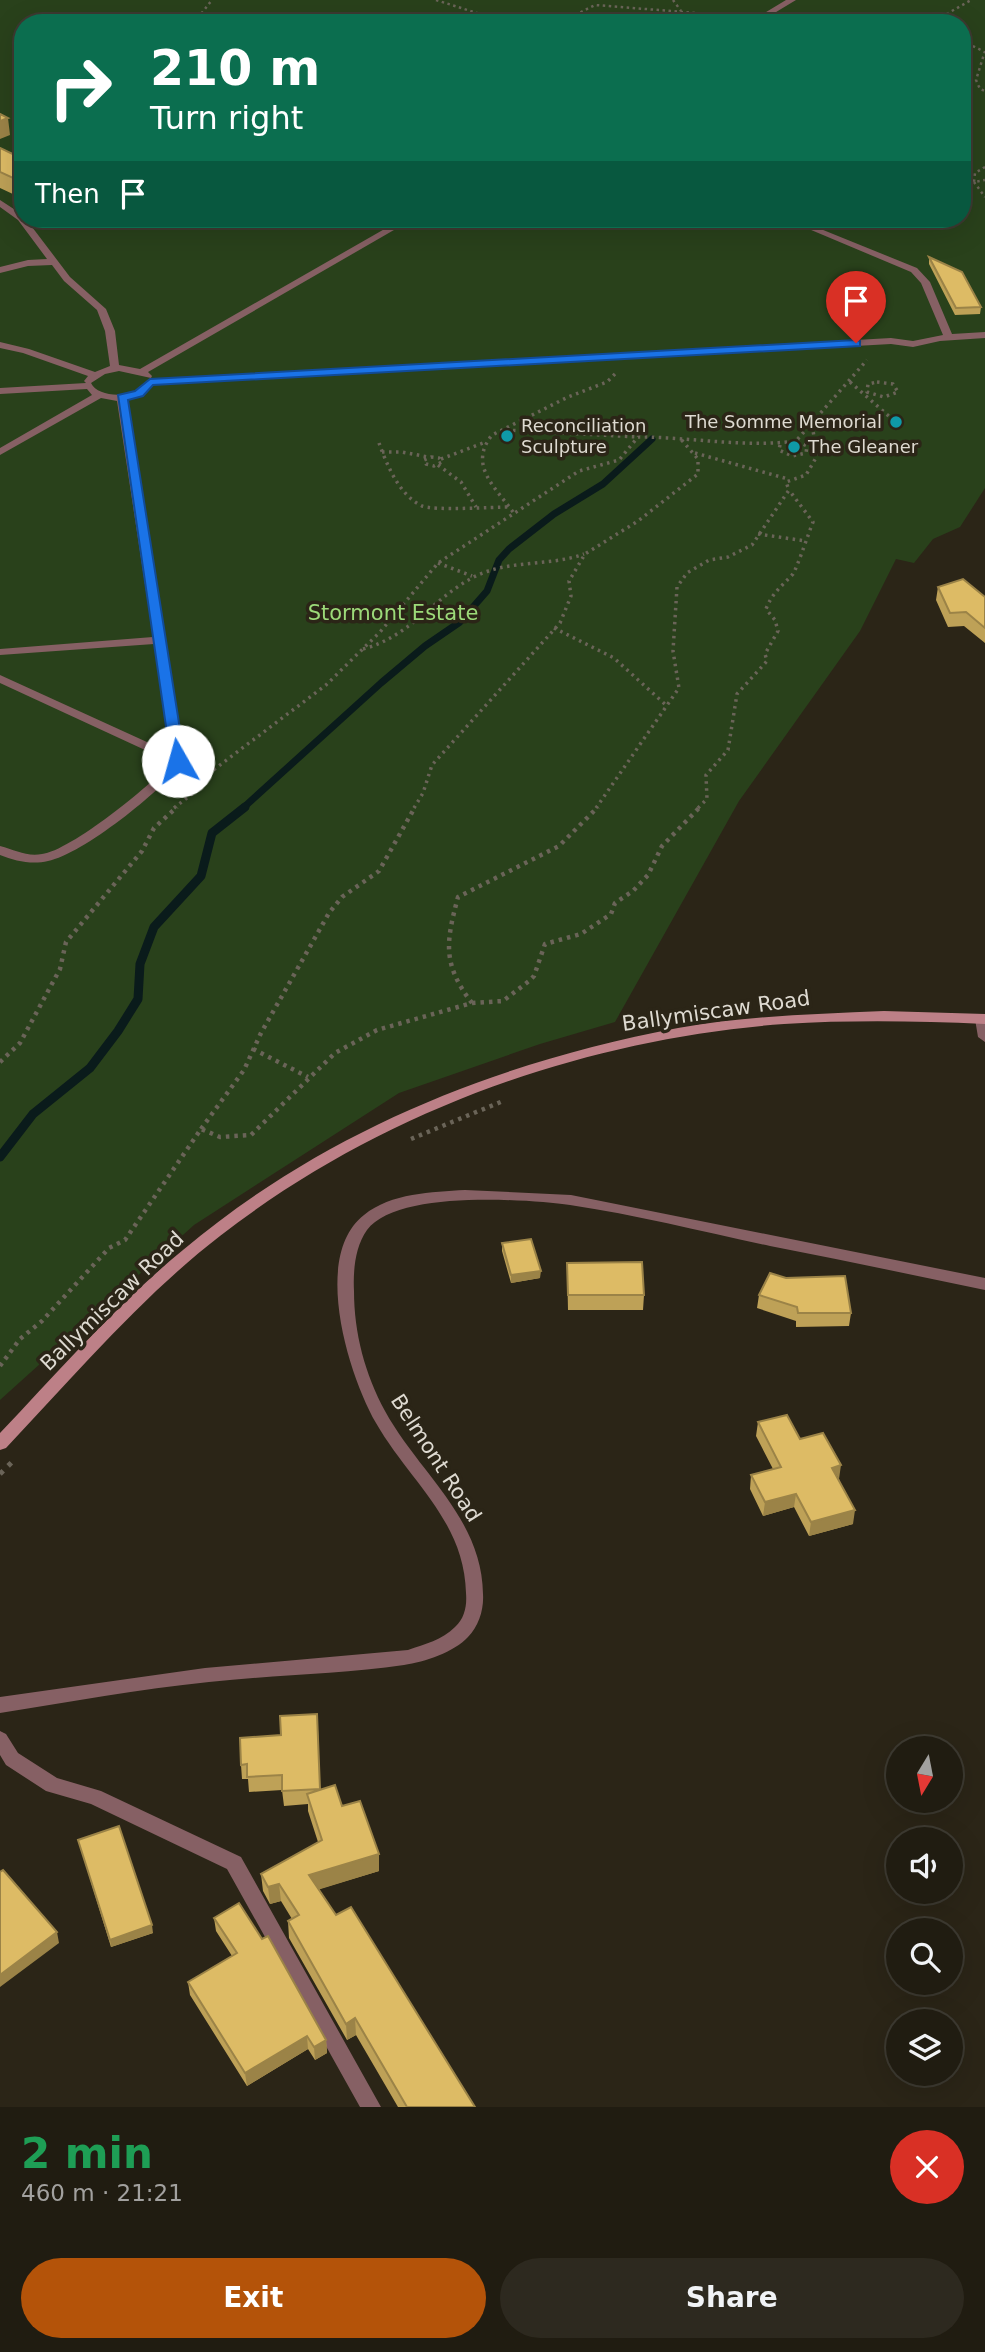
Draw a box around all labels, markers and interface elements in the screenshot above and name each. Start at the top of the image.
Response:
text: 210 m [150,40,320,97]
icon: right [35,42,126,133]
text: Turn right [150,99,303,137]
icon: arrive [114,175,152,213]
text: Then [35,179,100,209]
pin [826,271,886,343]
icon: arrive [837,282,875,320]
place label: The Somme Memorial [684,411,882,432]
marker: The Somme Memorial [888,414,904,430]
place label: Reconciliation Sculpture [521,415,647,457]
marker: Reconciliation Sculpture [499,428,515,444]
place label: The Gleaner [807,436,919,457]
marker: The Gleaner [786,439,802,455]
park label: Stormont Estate [308,601,478,625]
position arrow [141,724,215,798]
street label: Ballymiscaw Road [620,986,812,1036]
street label: Ballymiscaw Road [35,1227,189,1375]
street label: Belmont Road [386,1390,486,1526]
north arrow [886,1736,962,1813]
map controls [886,1736,963,2086]
button: sound [886,1827,963,1904]
button: search [886,1918,963,1995]
button: layers [886,2009,963,2086]
text: 2 min [21,2129,153,2178]
button: close [890,2130,964,2204]
text: 460 m · 21:21 [21,2180,183,2206]
button: Exit [21,2258,486,2338]
button: Share [500,2258,964,2338]

